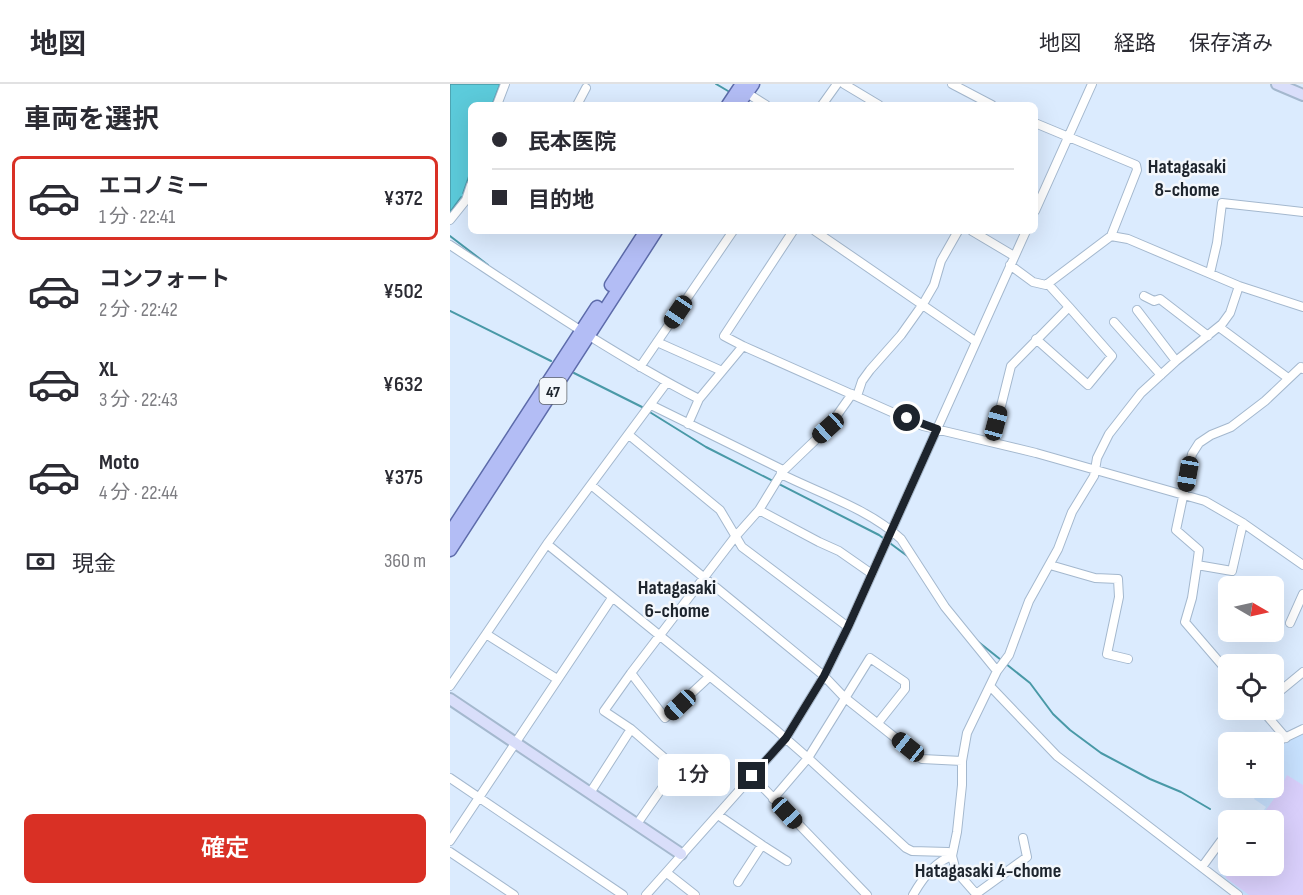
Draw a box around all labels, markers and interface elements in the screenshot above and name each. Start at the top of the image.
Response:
text: 地図 [30,28,86,61]
text: 地図 [1039,31,1081,56]
text: 経路 [1114,31,1156,56]
text: 保存済み [1189,31,1273,56]
text: 車両を選択 [24,104,159,136]
text: 民本医院 [528,129,616,156]
district label: Hatagasaki 8-chome [1148,155,1226,202]
icon: car [27,171,81,225]
text: エコノミー [99,173,209,200]
text: ¥372 [384,185,423,212]
text: 目的地 [528,187,594,214]
text: 1 分 · 22:41 [99,205,175,229]
icon: car [27,264,81,318]
text: コンフォート [99,266,230,293]
text: ¥502 [383,278,423,305]
car [660,292,696,332]
text: 2 分 · 22:42 [99,298,178,322]
text: XL [99,356,118,383]
icon: car [27,357,81,411]
text: ¥632 [383,371,423,398]
road number: 47 [540,378,566,404]
text: 3 分 · 22:43 [99,388,178,412]
car [983,403,1009,443]
route start [893,404,920,431]
car [809,409,847,447]
text: Moto [99,449,139,476]
icon: car [27,450,81,504]
car [1176,455,1200,493]
text: ¥375 [384,464,423,491]
text: 4 分 · 22:44 [99,481,178,505]
icon: cash [24,545,57,578]
text: 360 m [384,549,426,573]
text: 現金 [72,551,116,578]
district label: Hatagasaki 6-chome [638,576,716,623]
north arrow [1218,576,1284,642]
map controls [1218,576,1284,876]
button: locate [1218,654,1284,720]
car [661,686,699,724]
car [888,729,928,765]
button: + [1218,732,1284,798]
callout: 1 分 [659,755,731,797]
route end [738,762,765,789]
text: 1 分 [679,763,709,787]
car [768,794,806,832]
button: − [1218,810,1284,876]
button: 確定 [24,814,426,883]
district label: Hatagasaki 4-chome [915,859,1061,883]

